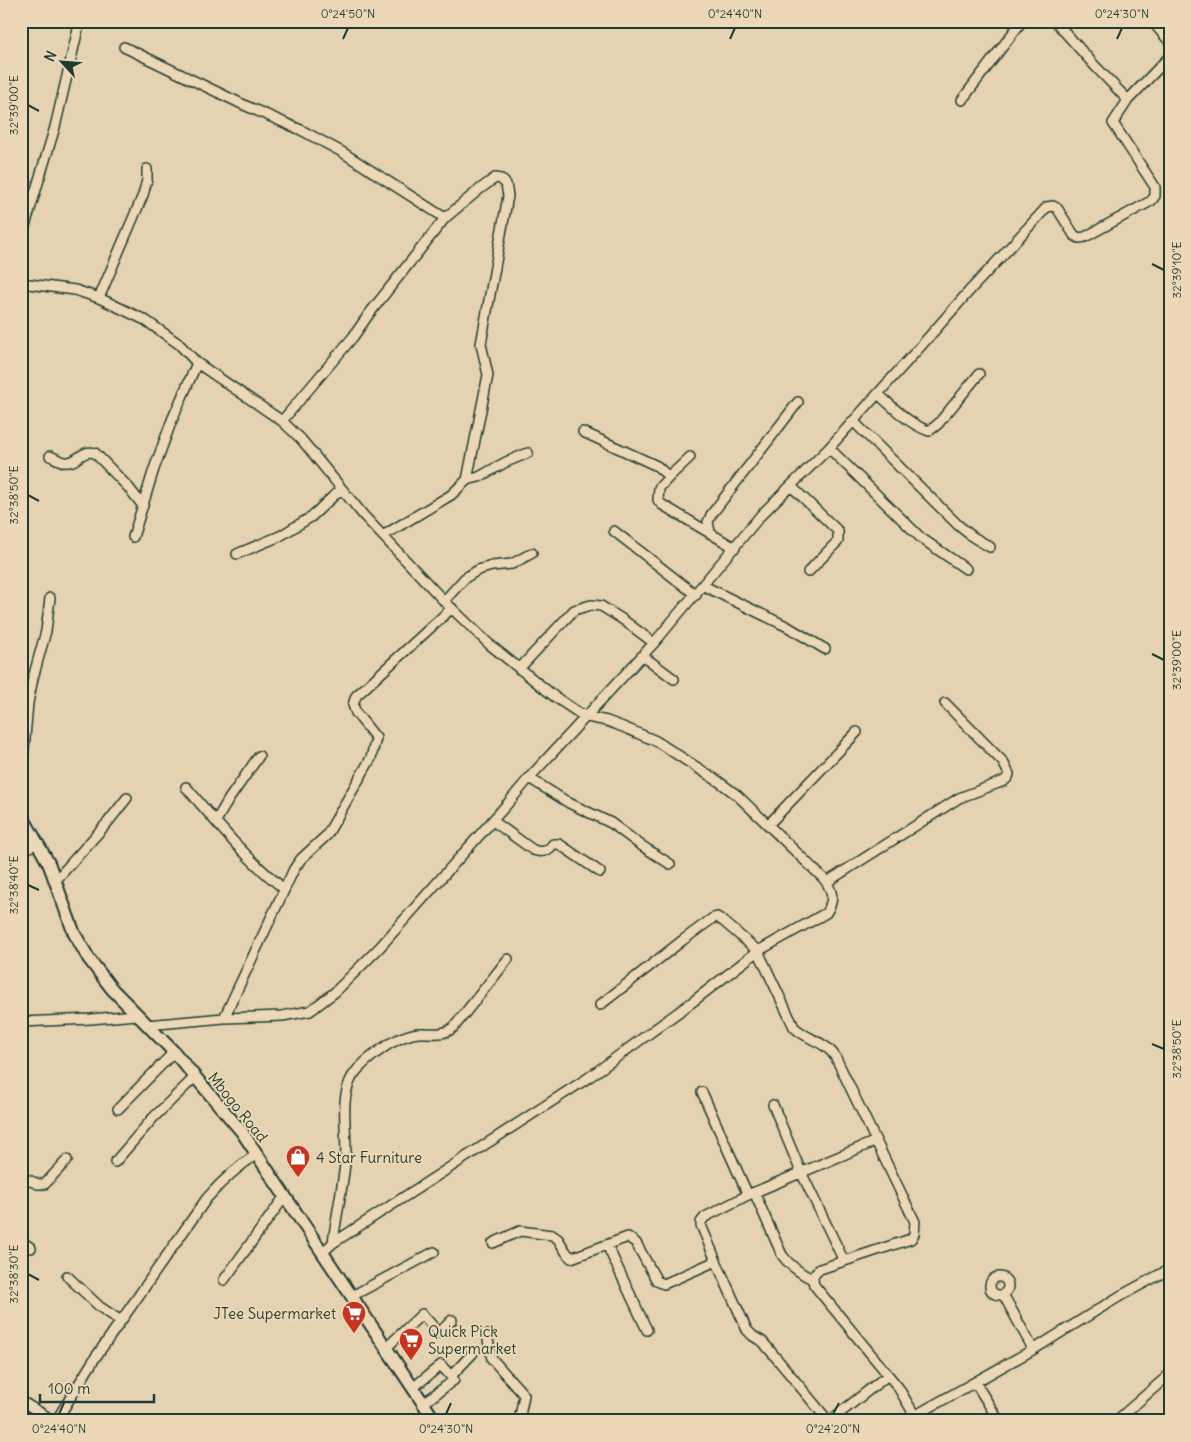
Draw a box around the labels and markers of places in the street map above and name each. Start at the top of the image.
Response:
shop icon: 4 Star Furniture [285,1144,311,1178]
place label: 4 Star Furniture [316,1148,422,1167]
supermarket icon: JTee Supermarket [341,1300,367,1334]
place label: JTee Supermarket [213,1304,336,1323]
place label: Quick Pick Supermarket [428,1322,516,1358]
supermarket icon: Quick Pick Supermarket [398,1327,424,1361]

